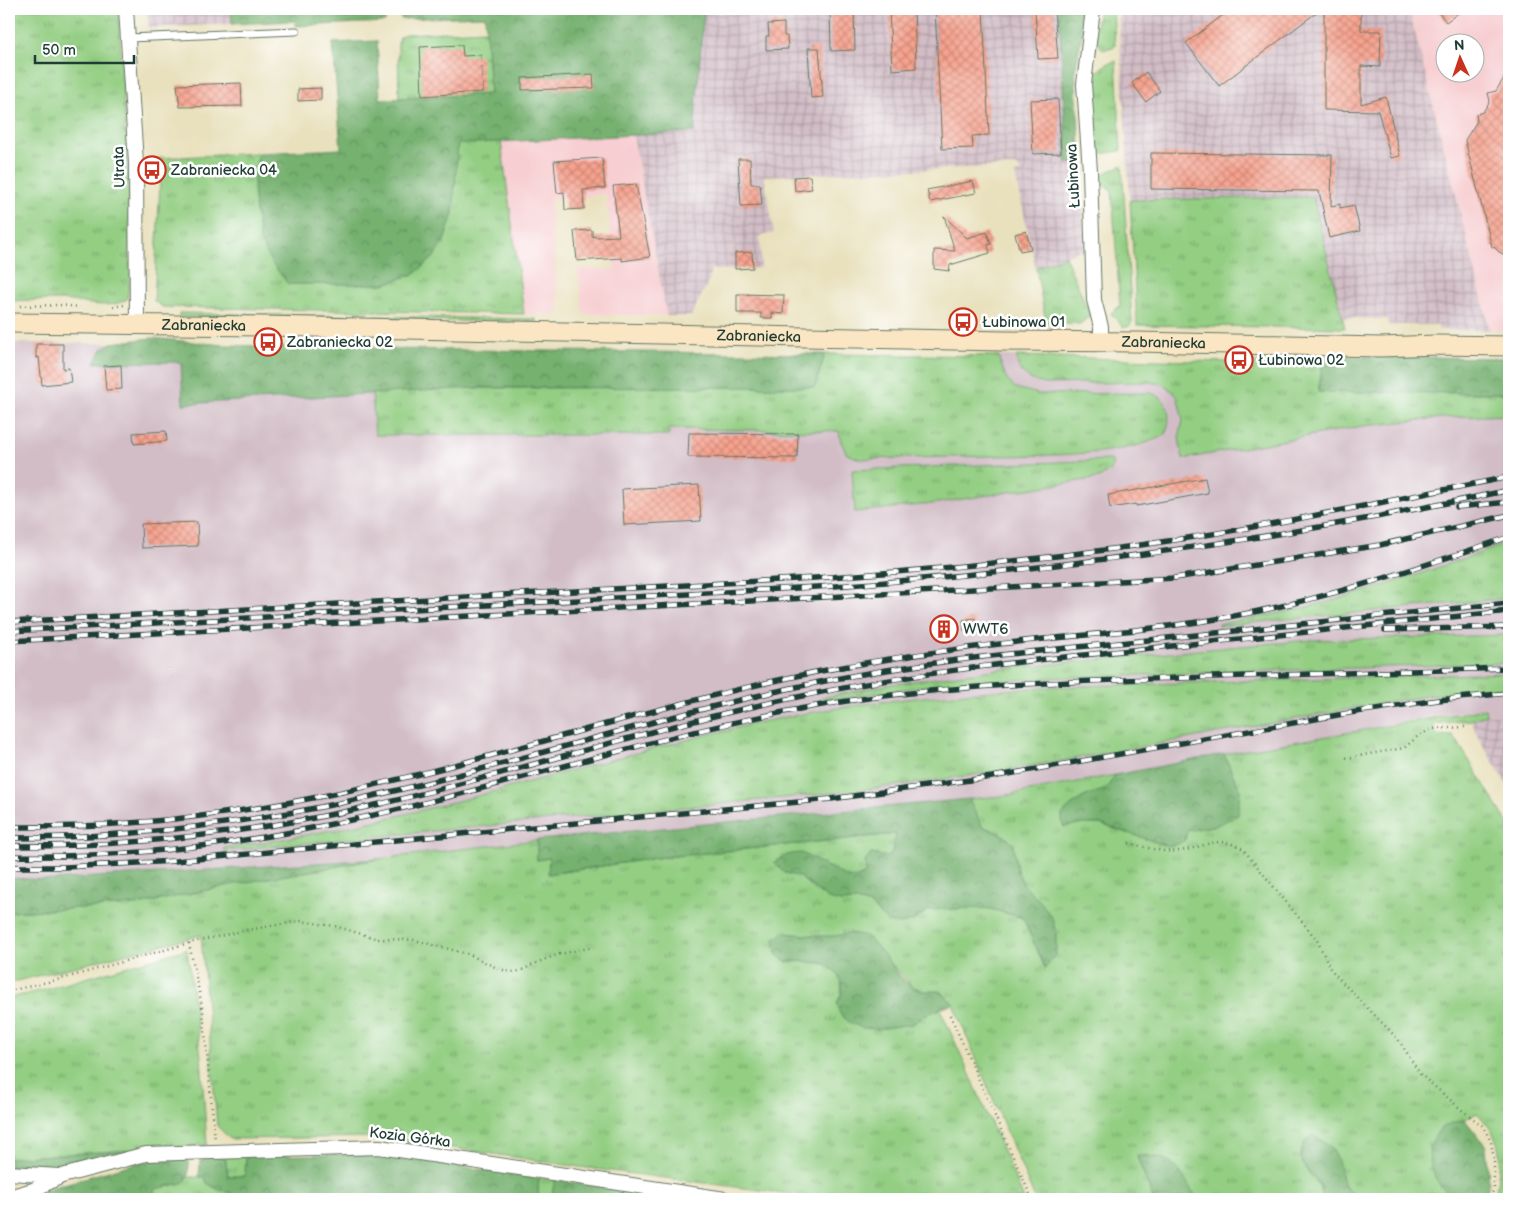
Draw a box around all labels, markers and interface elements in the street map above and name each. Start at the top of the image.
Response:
scale bar [35,32,134,64]
north arrow [1436,32,1486,82]
text: N [1454,37,1465,54]
text: 50 m [42,41,76,60]
street label: Łubinowa [1062,143,1085,209]
street label: Utrata [109,146,130,188]
bus stop icon: Zabraniecka 04 [137,155,167,185]
place label: Zabraniecka 04 [170,161,277,180]
bus stop icon: Łubinowa 01 [948,307,978,337]
place label: Łubinowa 01 [982,313,1065,332]
street label: Zabraniecka [161,316,246,336]
street label: Zabraniecka [716,326,801,347]
bus stop icon: Zabraniecka 02 [253,327,283,357]
place label: Zabraniecka 02 [286,333,393,352]
street label: Zabraniecka [1121,333,1206,353]
bus stop icon: Łubinowa 02 [1224,345,1254,375]
place label: Łubinowa 02 [1258,351,1344,370]
building icon: WWT6 [929,614,959,644]
place label: WWT6 [963,620,1009,639]
street label: Kozia Górka [368,1123,452,1152]

